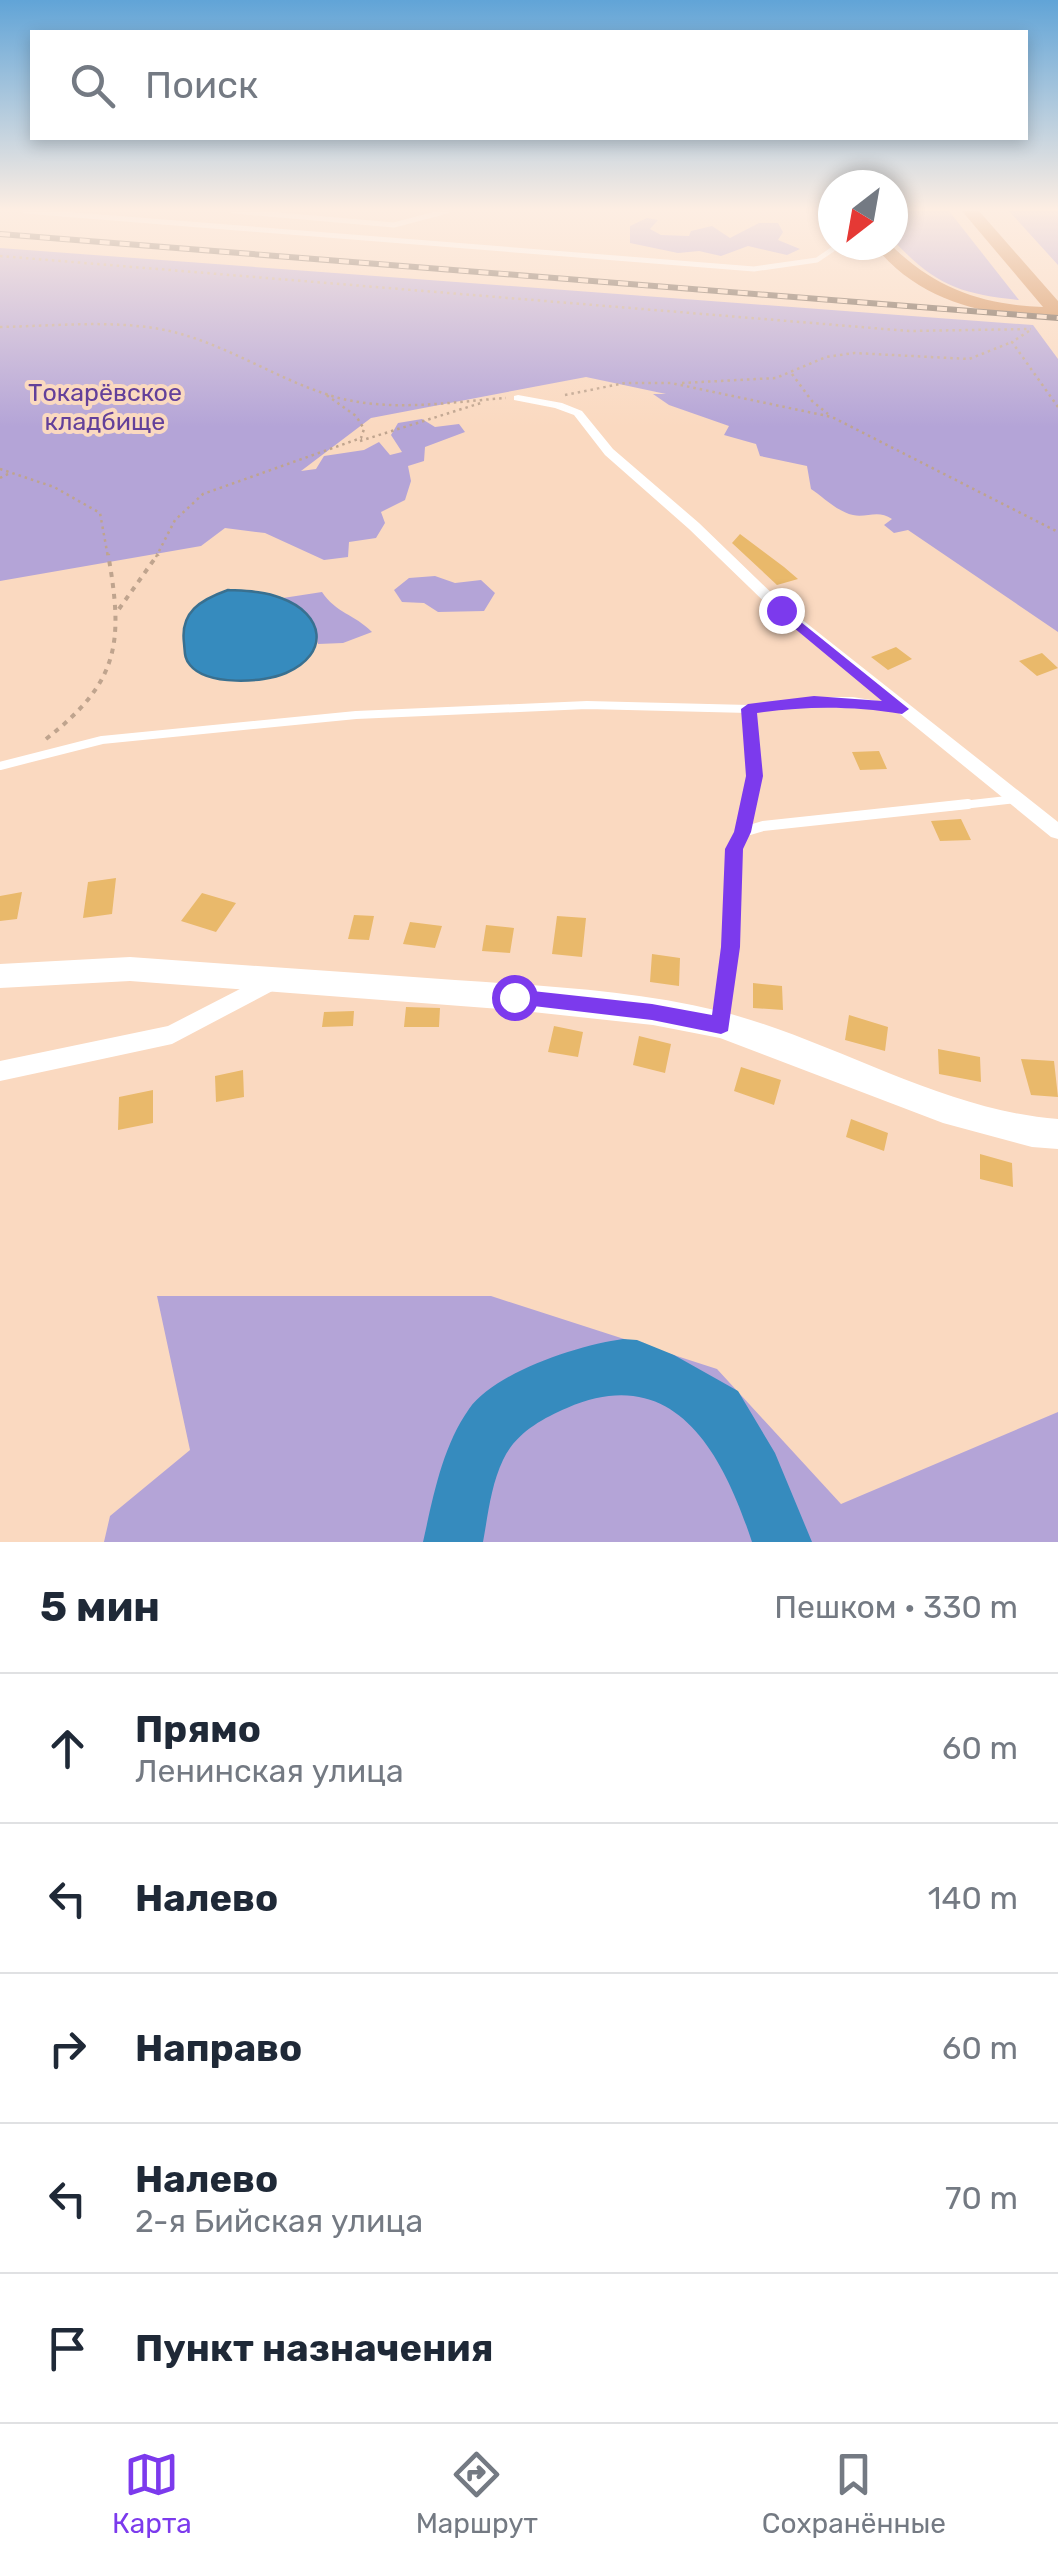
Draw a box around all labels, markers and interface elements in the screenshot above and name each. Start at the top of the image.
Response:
search box [30,30,1028,140]
icon: search [65,58,120,113]
text: Поиск [145,62,258,108]
north arrow [818,170,908,260]
park label: Токарёвское кладбище [28,378,182,436]
route end [759,588,805,634]
route start [492,975,538,1021]
text: 5 мин [40,1582,160,1632]
text: Пешком · 330 m [774,1588,1018,1626]
text: Прямо [135,1706,261,1752]
icon: ahead [40,1721,95,1776]
text: 60 m [942,1729,1018,1767]
text: Ленинская улица [135,1752,404,1790]
icon: left [40,1871,95,1926]
text: Налево [135,1875,278,1921]
text: 140 m [928,1879,1018,1917]
icon: right [40,2021,95,2076]
text: Направо [135,2025,302,2071]
text: 60 m [942,2029,1018,2067]
text: Налево [135,2156,278,2202]
icon: left [40,2171,95,2226]
text: 70 m [945,2179,1018,2217]
text: 2-я Бийская улица [135,2202,423,2240]
icon: arrive [40,2321,95,2376]
text: Пункт назначения [135,2325,494,2371]
tab: Карта [112,2447,192,2540]
tab: Маршрут [416,2447,538,2540]
tab: Сохранённые [762,2447,946,2540]

